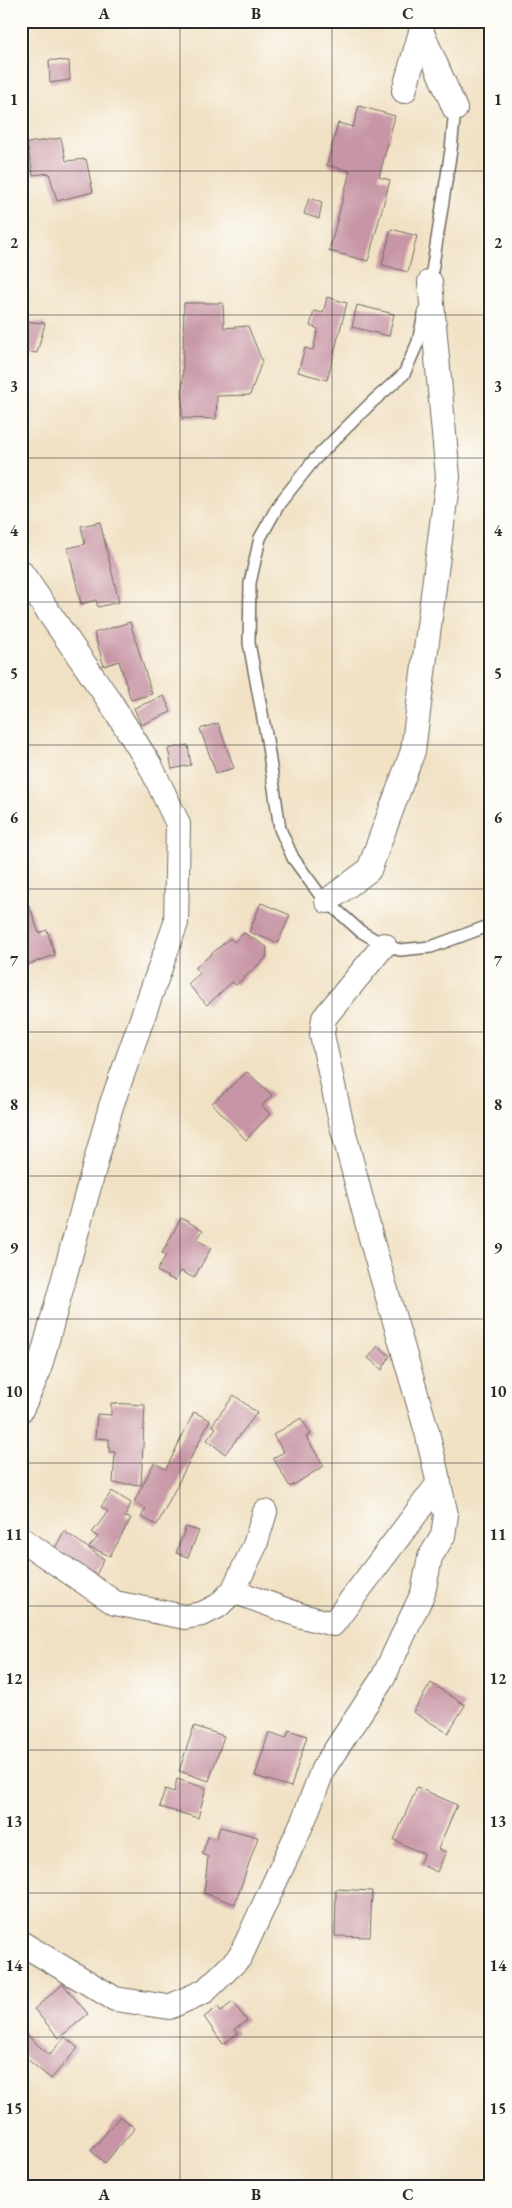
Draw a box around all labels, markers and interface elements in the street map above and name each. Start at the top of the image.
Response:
text: A [97,3,110,24]
text: B [251,3,261,24]
text: C [402,3,414,24]
text: 1 [10,89,18,110]
text: 1 [494,89,502,110]
text: 2 [10,232,19,253]
text: 2 [494,232,503,253]
text: 3 [10,376,18,397]
text: 3 [494,376,502,397]
text: 4 [10,520,19,541]
text: 4 [494,520,503,541]
text: 5 [10,663,18,684]
text: 5 [494,663,502,684]
text: 6 [10,807,19,828]
text: 6 [494,807,503,828]
text: 7 [10,950,19,971]
text: 7 [494,950,503,971]
text: 8 [10,1094,18,1115]
text: 8 [494,1094,502,1115]
text: 9 [10,1237,19,1258]
text: 9 [494,1237,503,1258]
text: 10 [6,1381,23,1402]
text: 10 [490,1381,507,1402]
text: 11 [6,1524,22,1545]
text: 11 [490,1524,506,1545]
text: 12 [6,1668,23,1689]
text: 12 [490,1668,507,1689]
text: 13 [6,1811,22,1832]
text: 13 [490,1811,506,1832]
text: 14 [6,1955,23,1976]
text: 14 [490,1955,507,1976]
text: 15 [6,2098,22,2119]
text: 15 [490,2098,506,2119]
text: A [97,2184,110,2205]
text: B [251,2184,261,2205]
text: C [402,2184,414,2205]

